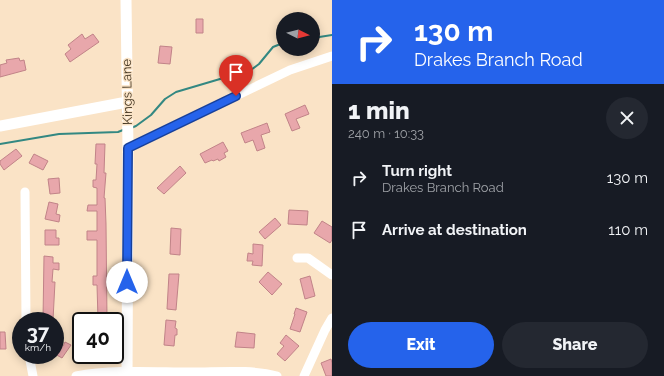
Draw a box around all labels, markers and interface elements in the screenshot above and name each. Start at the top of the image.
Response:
north arrow [276,12,320,56]
map controls [276,12,320,56]
text: 130 m [414,15,493,48]
icon: right [348,16,400,68]
text: Drakes Branch Road [414,49,583,70]
pin [219,55,253,96]
street label: Kings Lane [119,58,135,125]
icon: arrive [225,61,247,83]
text: 1 min [348,96,410,125]
button: close [606,97,648,139]
text: 240 m · 10:33 [348,126,424,141]
text: Turn right [382,162,452,180]
icon: right [348,167,370,189]
text: 130 m [607,169,648,187]
text: Drakes Branch Road [382,180,504,195]
icon: arrive [348,219,370,241]
text: Arrive at destination [382,221,527,239]
text: 110 m [608,221,648,239]
position arrow [106,261,148,303]
speed limit sign: 40 [72,312,124,364]
text: 37 [27,321,49,345]
button: Exit [348,322,494,368]
button: Share [502,322,648,368]
text: km/h [25,342,51,353]

